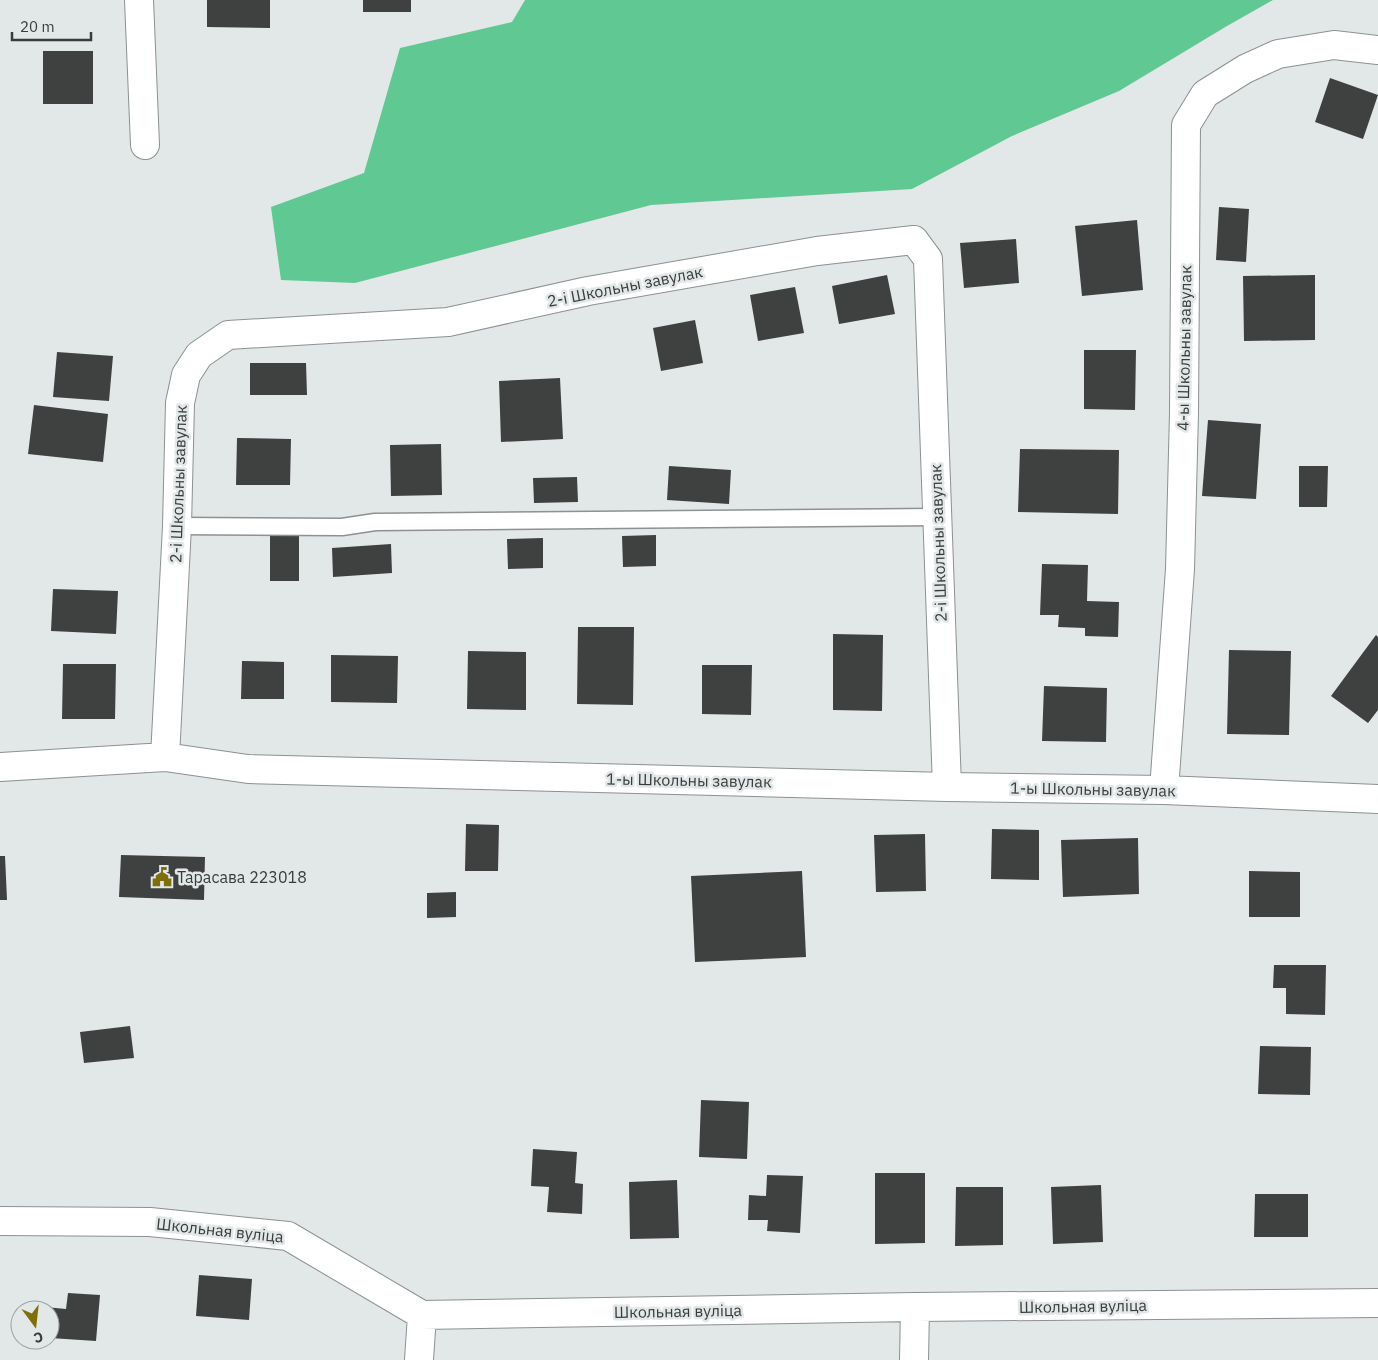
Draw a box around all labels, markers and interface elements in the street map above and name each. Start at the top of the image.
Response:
scale bar [12,10,91,42]
text: 20 m [20,17,55,36]
street label: 2-і Школьны завулак [546,261,705,311]
street label: 4-ы Школьны завулак [1173,265,1195,431]
street label: 2-і Школьны завулак [165,404,191,563]
street label: 2-і Школьны завулак [925,463,951,622]
street label: 1-ы Школьны завулак [606,769,772,791]
street label: 1-ы Школьны завулак [1010,778,1176,800]
public building icon: Тарасава 223018 [151,866,173,888]
place label: Тарасава 223018 [177,867,307,887]
street label: Школьная вуліца [155,1213,285,1247]
street label: Школьная вуліца [1019,1295,1148,1317]
north arrow [10,1300,60,1350]
street label: Школьная вуліца [614,1300,743,1322]
text: С [32,1328,45,1347]

